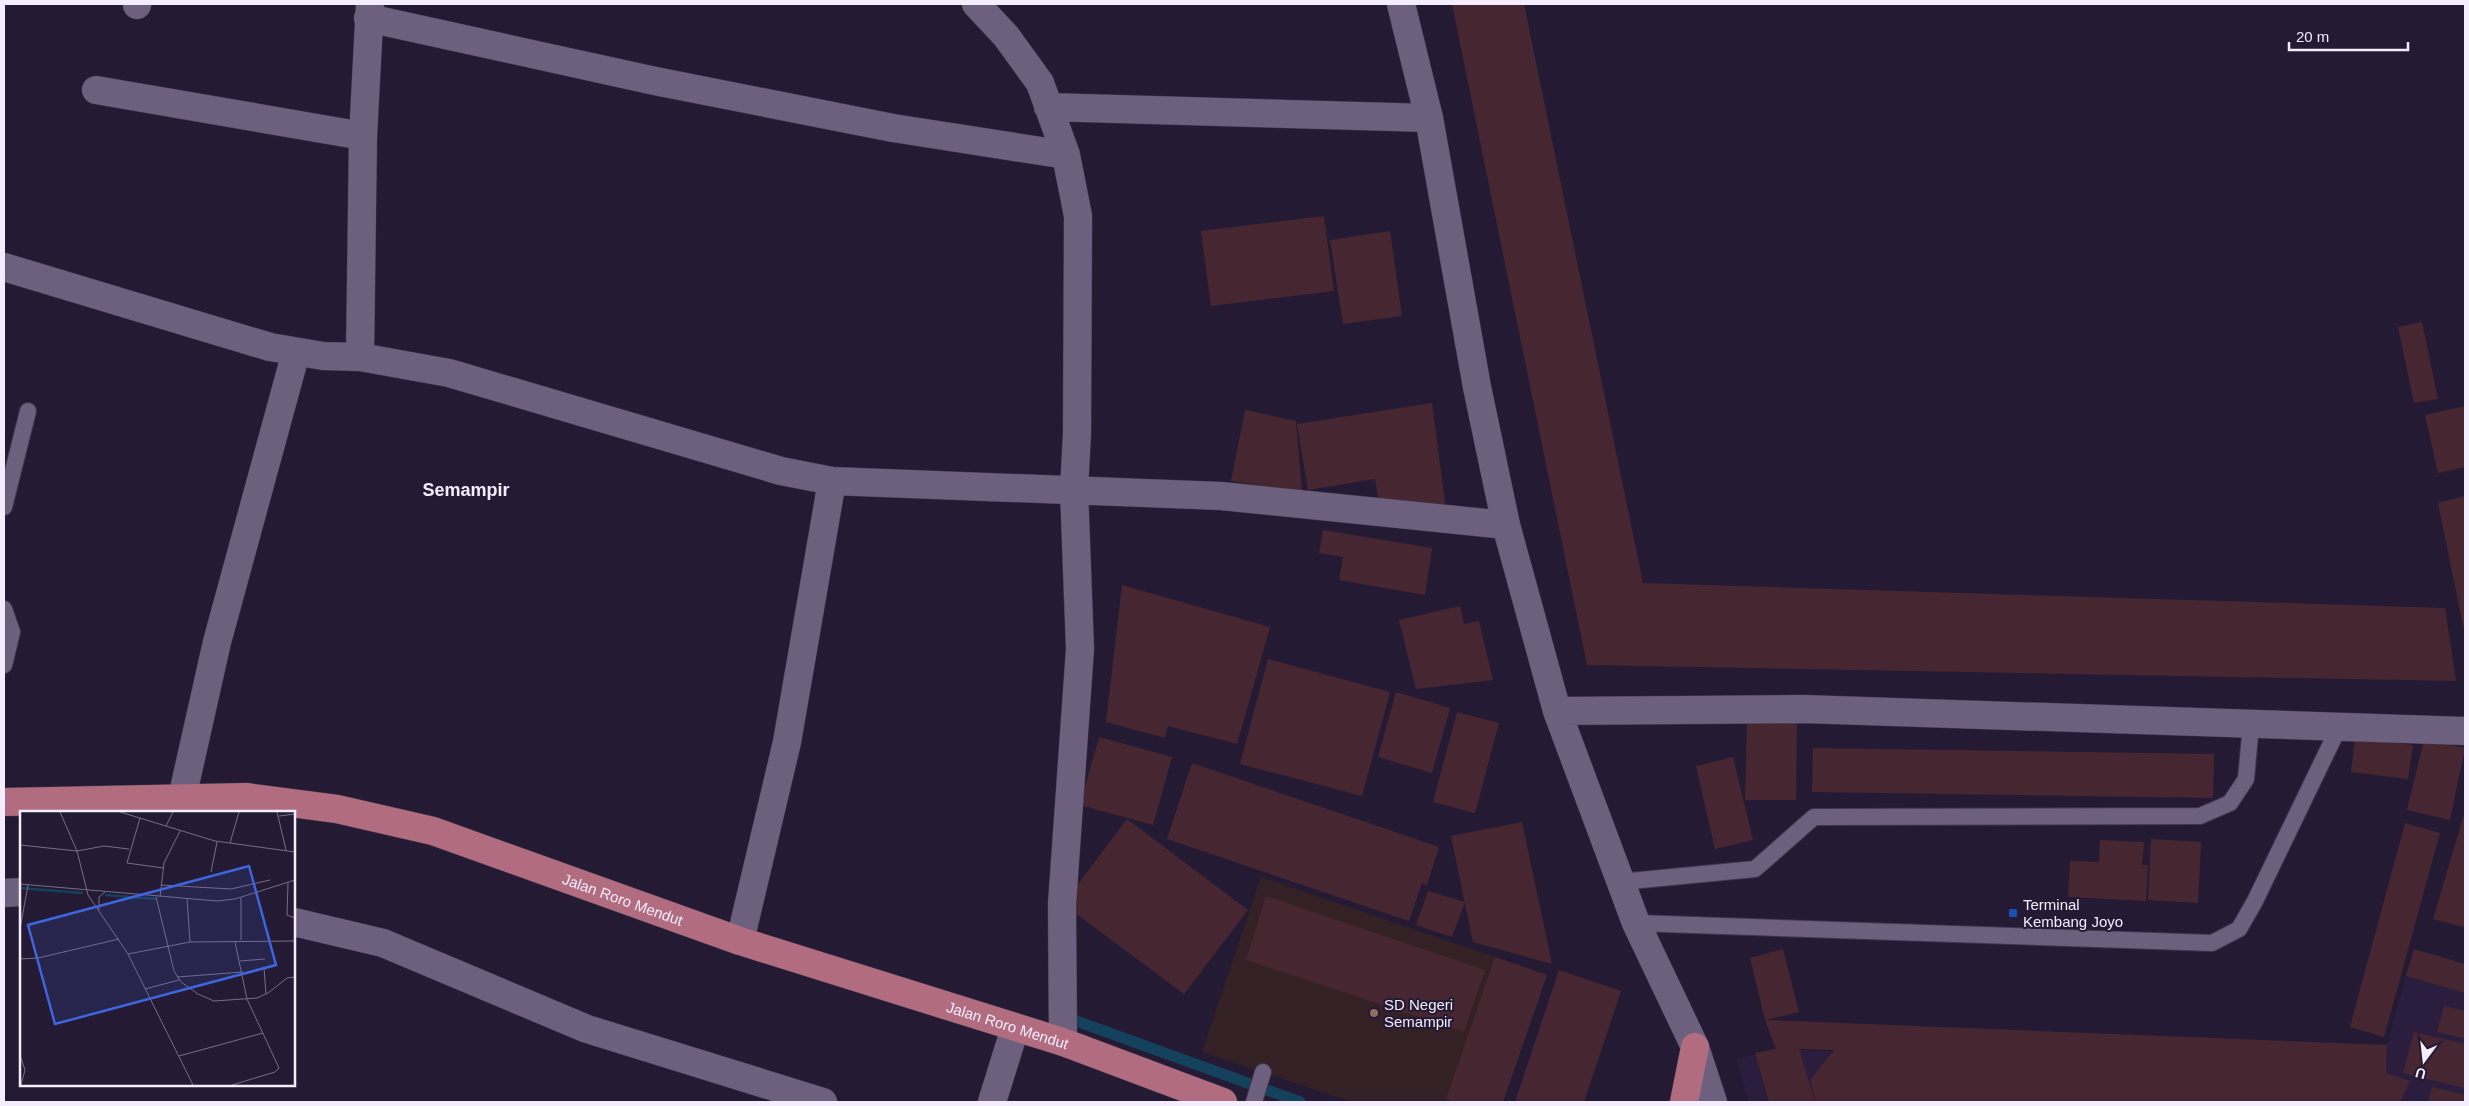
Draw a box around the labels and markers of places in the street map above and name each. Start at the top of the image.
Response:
place label: Terminal Kembang Joyo [2023,896,2123,930]
marker: Terminal Kembang Joyo [2007,907,2019,919]
place label: SD Negeri Semampir [1384,996,1453,1030]
marker: SD Negeri Semampir [1368,1007,1380,1019]

